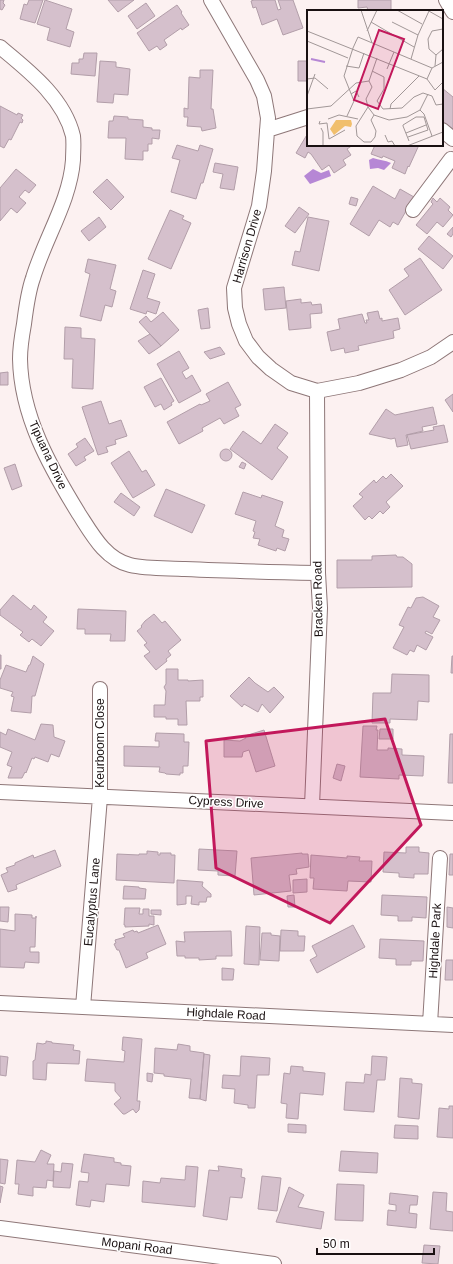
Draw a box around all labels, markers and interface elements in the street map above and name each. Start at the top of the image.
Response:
inset map [307,10,443,146]
street label: Harrison Drive [230,207,264,285]
street label: Tipuana Drive [26,418,70,492]
street label: Bracken Road [310,561,326,637]
street label: Keurboom Close [93,698,107,788]
street label: Cypress Drive [188,793,264,811]
street label: Eucalyptus Lane [81,857,103,947]
street label: Highdale Park [426,902,444,979]
street label: Highdale Road [186,1005,266,1023]
scale bar [317,1230,434,1256]
street label: Mopani Road [101,1235,173,1257]
text: 50 m [323,1237,350,1251]

